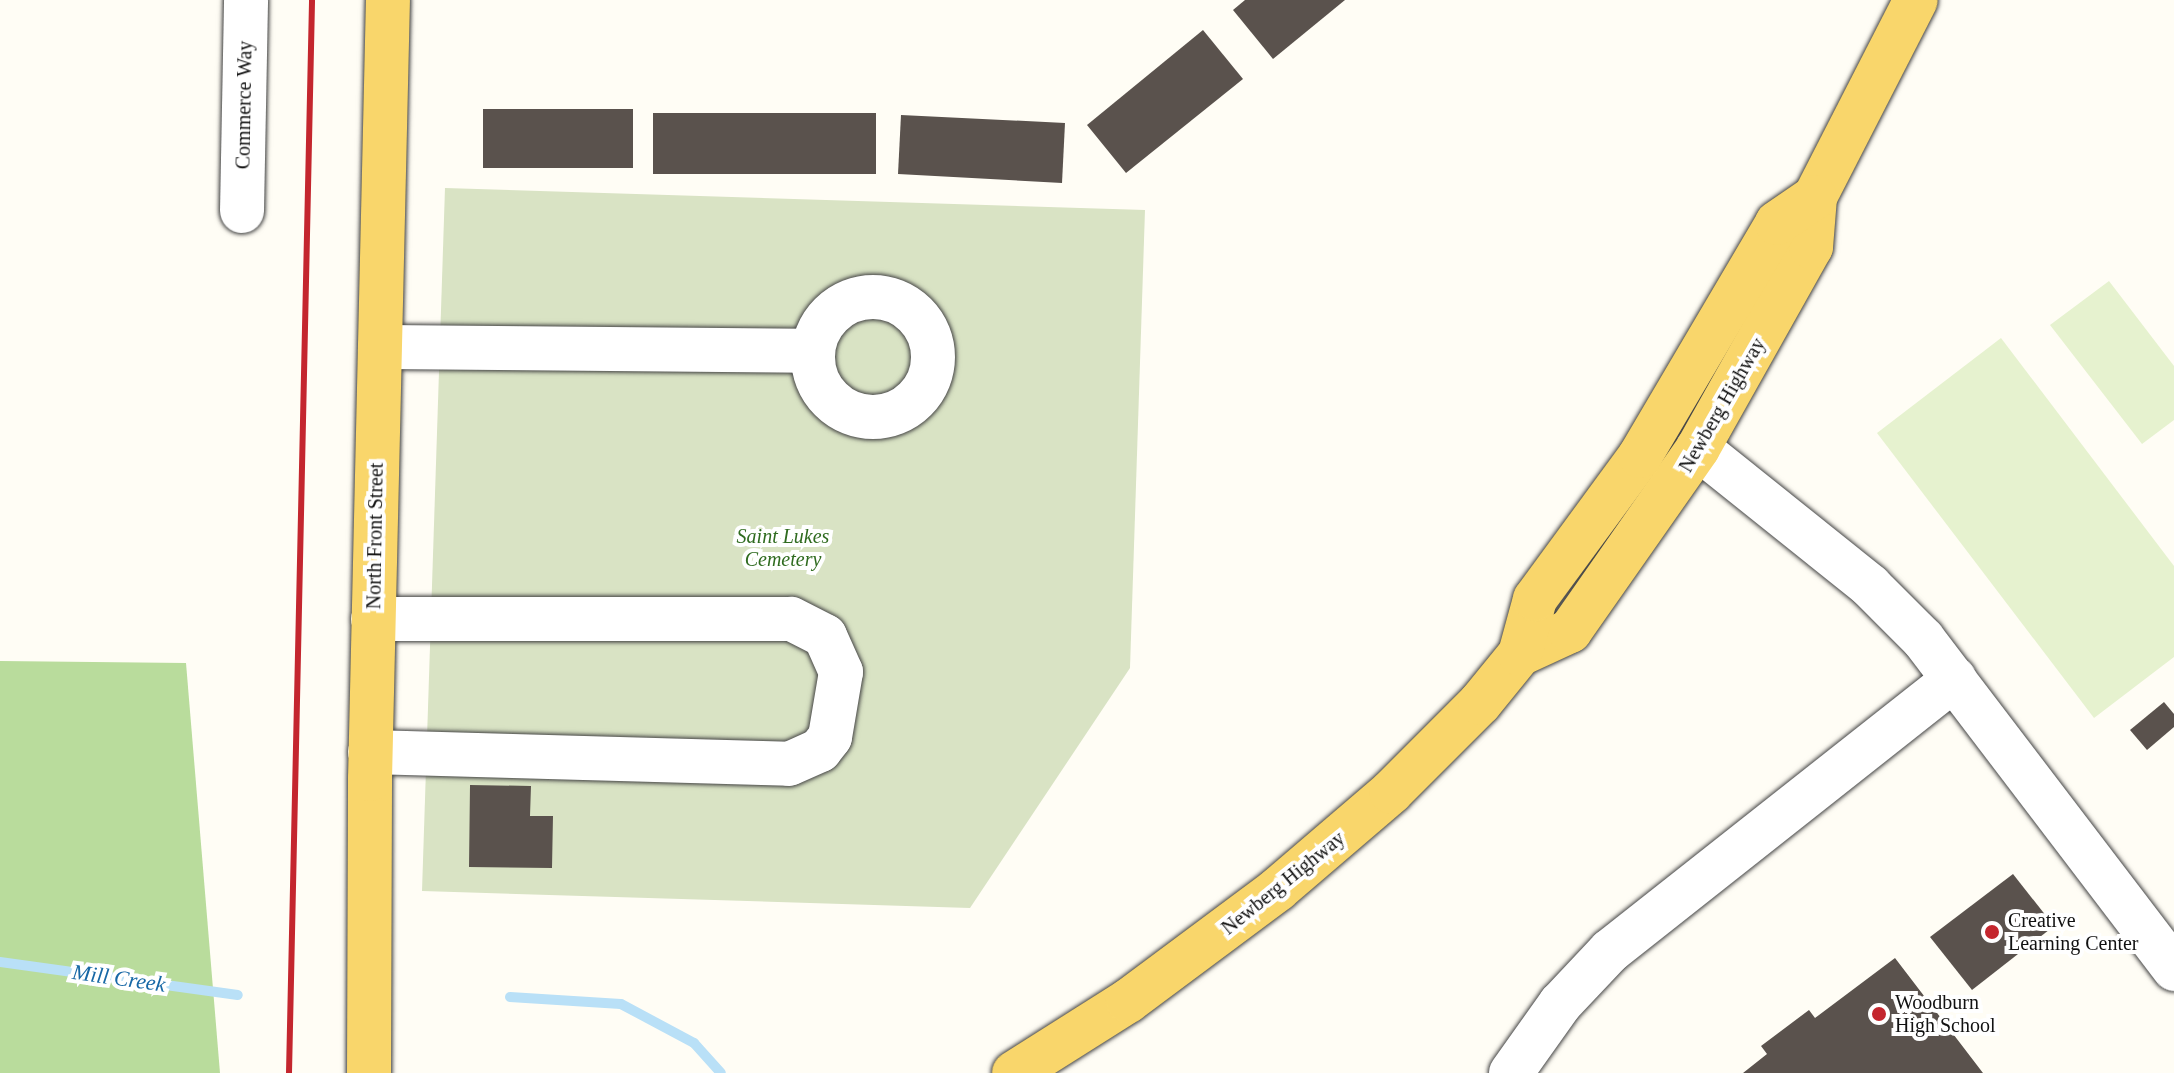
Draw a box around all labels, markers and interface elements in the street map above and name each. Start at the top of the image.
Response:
street label: Commerce Way [231,40,257,170]
street label: Newberg Highway [1674,334,1770,476]
street label: North Front Street [362,462,388,610]
park label: Saint Lukes Cemetery [737,525,829,572]
street label: Newberg Highway [1217,826,1349,940]
place label: Creative Learning Center [2008,908,2138,955]
marker: Creative Learning Center [1983,923,2001,941]
water label: Mill Creek [71,958,167,998]
place label: Woodburn High School [1895,990,1996,1037]
marker: Woodburn High School [1870,1005,1888,1023]

